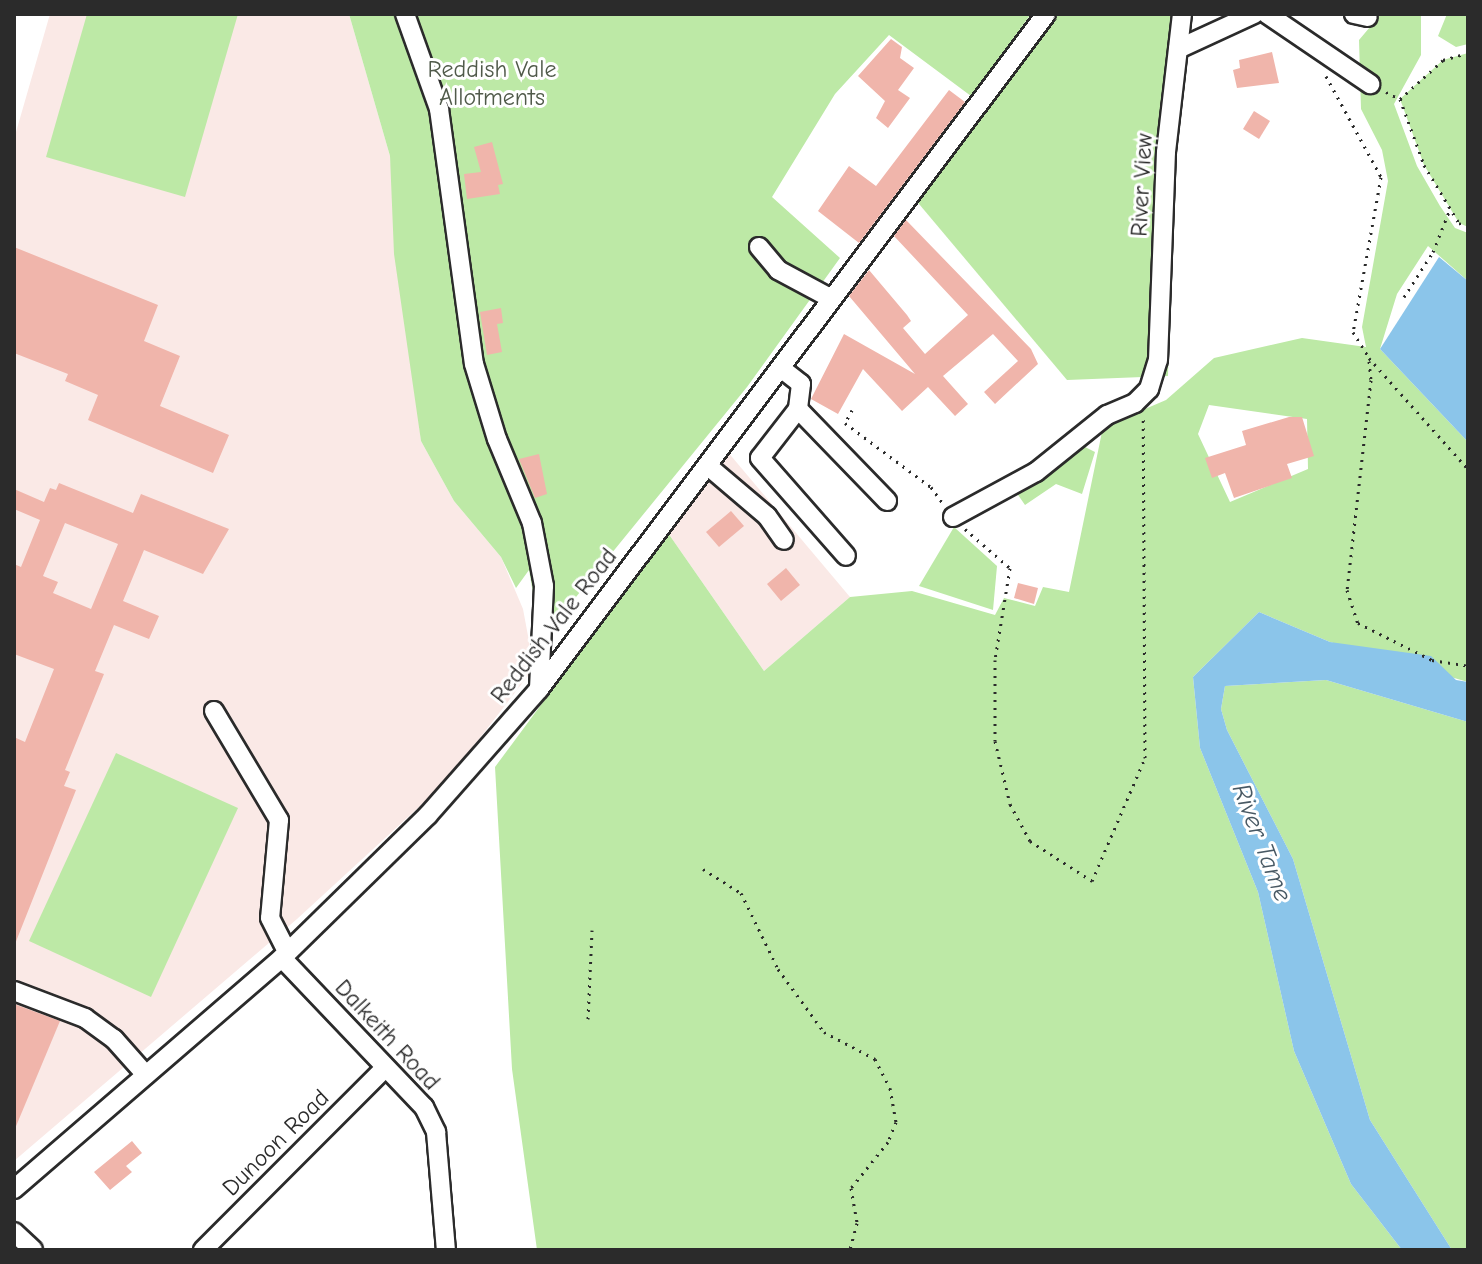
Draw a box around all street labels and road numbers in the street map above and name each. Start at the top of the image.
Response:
street label: River View [1125,133,1159,237]
street label: Reddish Vale Road [485,543,623,709]
street label: Dalkeith Road [328,974,446,1096]
street label: Dunoon Road [217,1084,335,1202]

